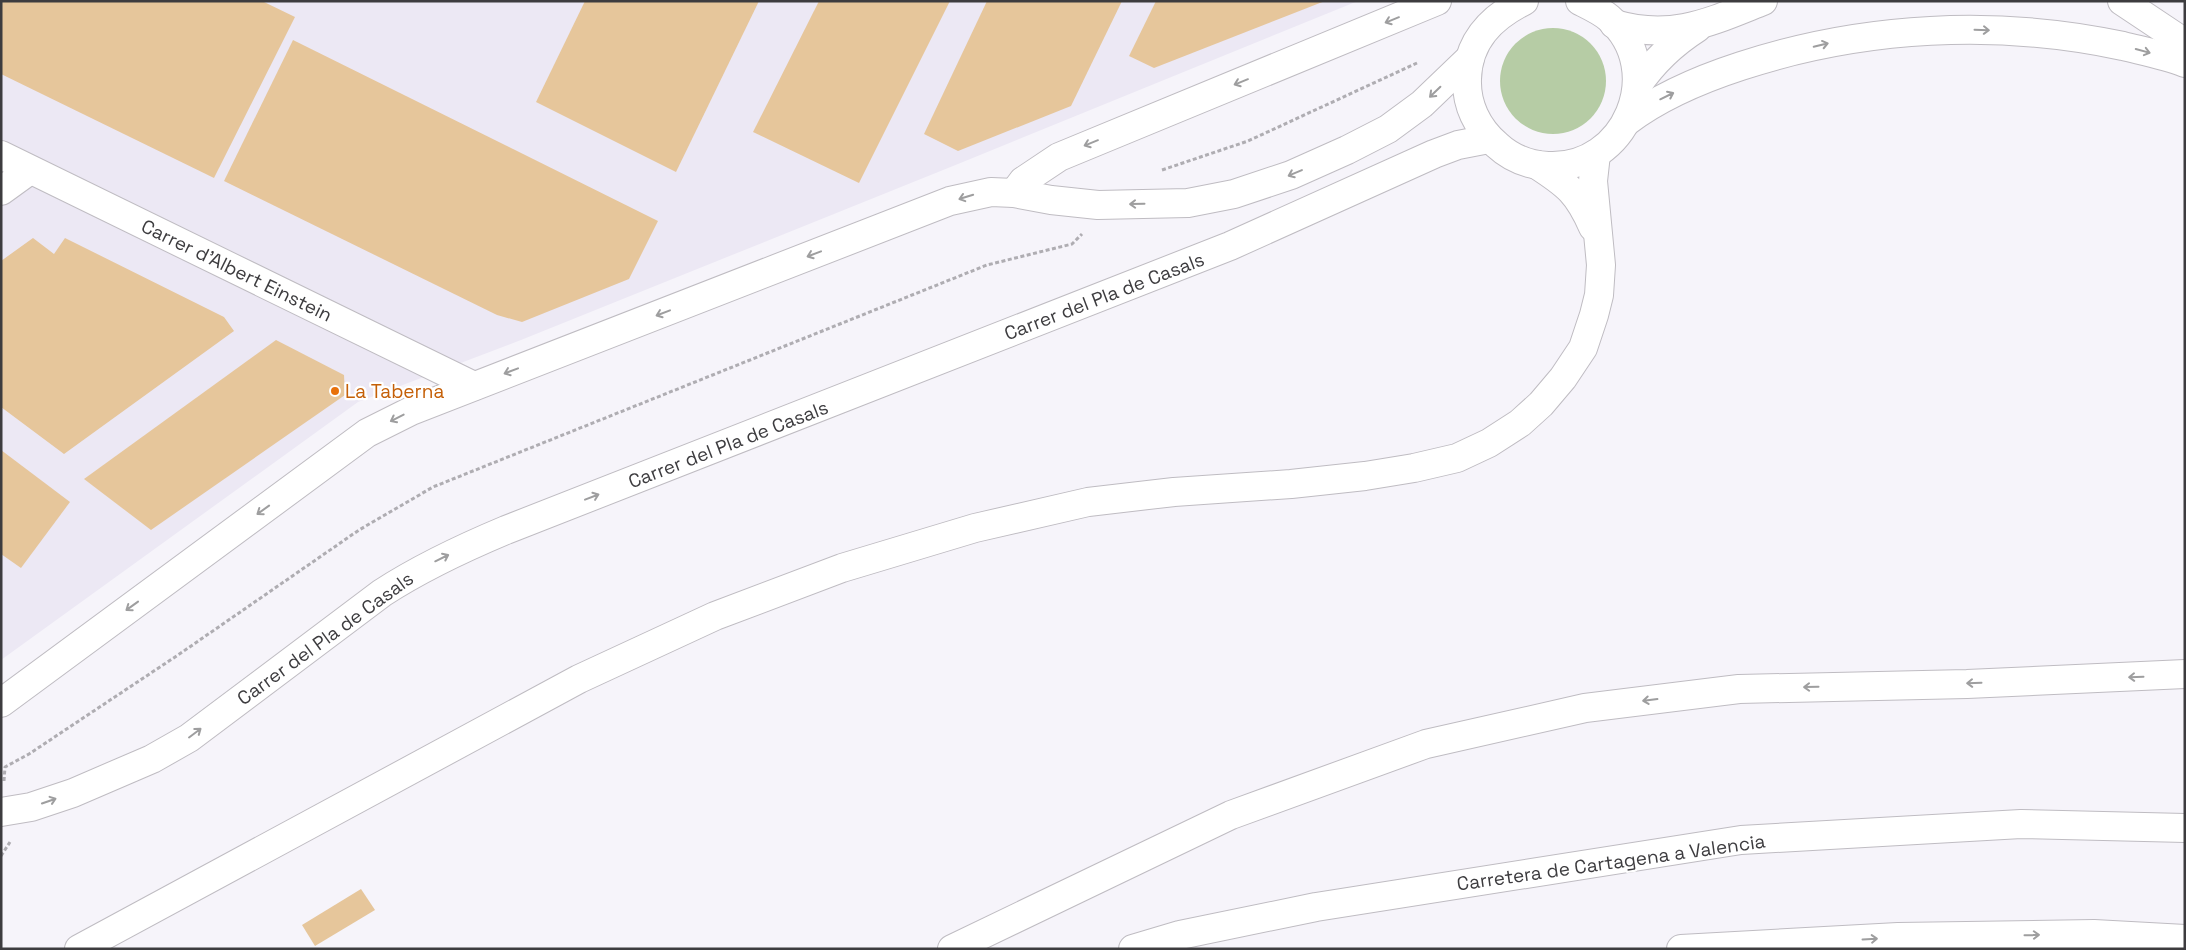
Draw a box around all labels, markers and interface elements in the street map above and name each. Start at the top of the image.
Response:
one-way arrow [1385,15,1400,25]
one-way arrow [1974,25,1990,35]
one-way arrow [1813,40,1829,49]
one-way arrow [2135,47,2151,57]
one-way arrow [1234,77,1249,87]
one-way arrow [1428,86,1441,98]
one-way arrow [1660,91,1675,101]
one-way arrow [1084,139,1099,149]
one-way arrow [1288,168,1303,178]
one-way arrow [959,192,975,202]
one-way arrow [1129,199,1146,209]
street label: Carrer d'Albert Einstein [137,213,336,328]
street label: Carrer del Pla de Casals [1001,247,1208,346]
one-way arrow [807,250,822,259]
one-way arrow [655,309,670,318]
one-way arrow [504,367,519,376]
place label: La Taberna [345,379,444,404]
marker: La Taberna [329,385,341,397]
street label: Carrer del Pla de Casals [625,395,832,494]
one-way arrow [389,413,404,423]
one-way arrow [585,492,600,501]
one-way arrow [257,504,270,515]
one-way arrow [434,553,449,562]
street label: Carrer del Pla de Casals [232,566,418,711]
one-way arrow [126,600,139,611]
one-way arrow [2128,672,2144,681]
one-way arrow [1966,679,1982,688]
one-way arrow [1804,683,1820,692]
one-way arrow [1642,695,1658,705]
one-way arrow [188,728,202,738]
one-way arrow [40,796,56,805]
street label: Carretera de Cartagena a Valencia [1455,828,1767,897]
one-way arrow [2024,930,2040,940]
one-way arrow [1862,934,1878,943]

